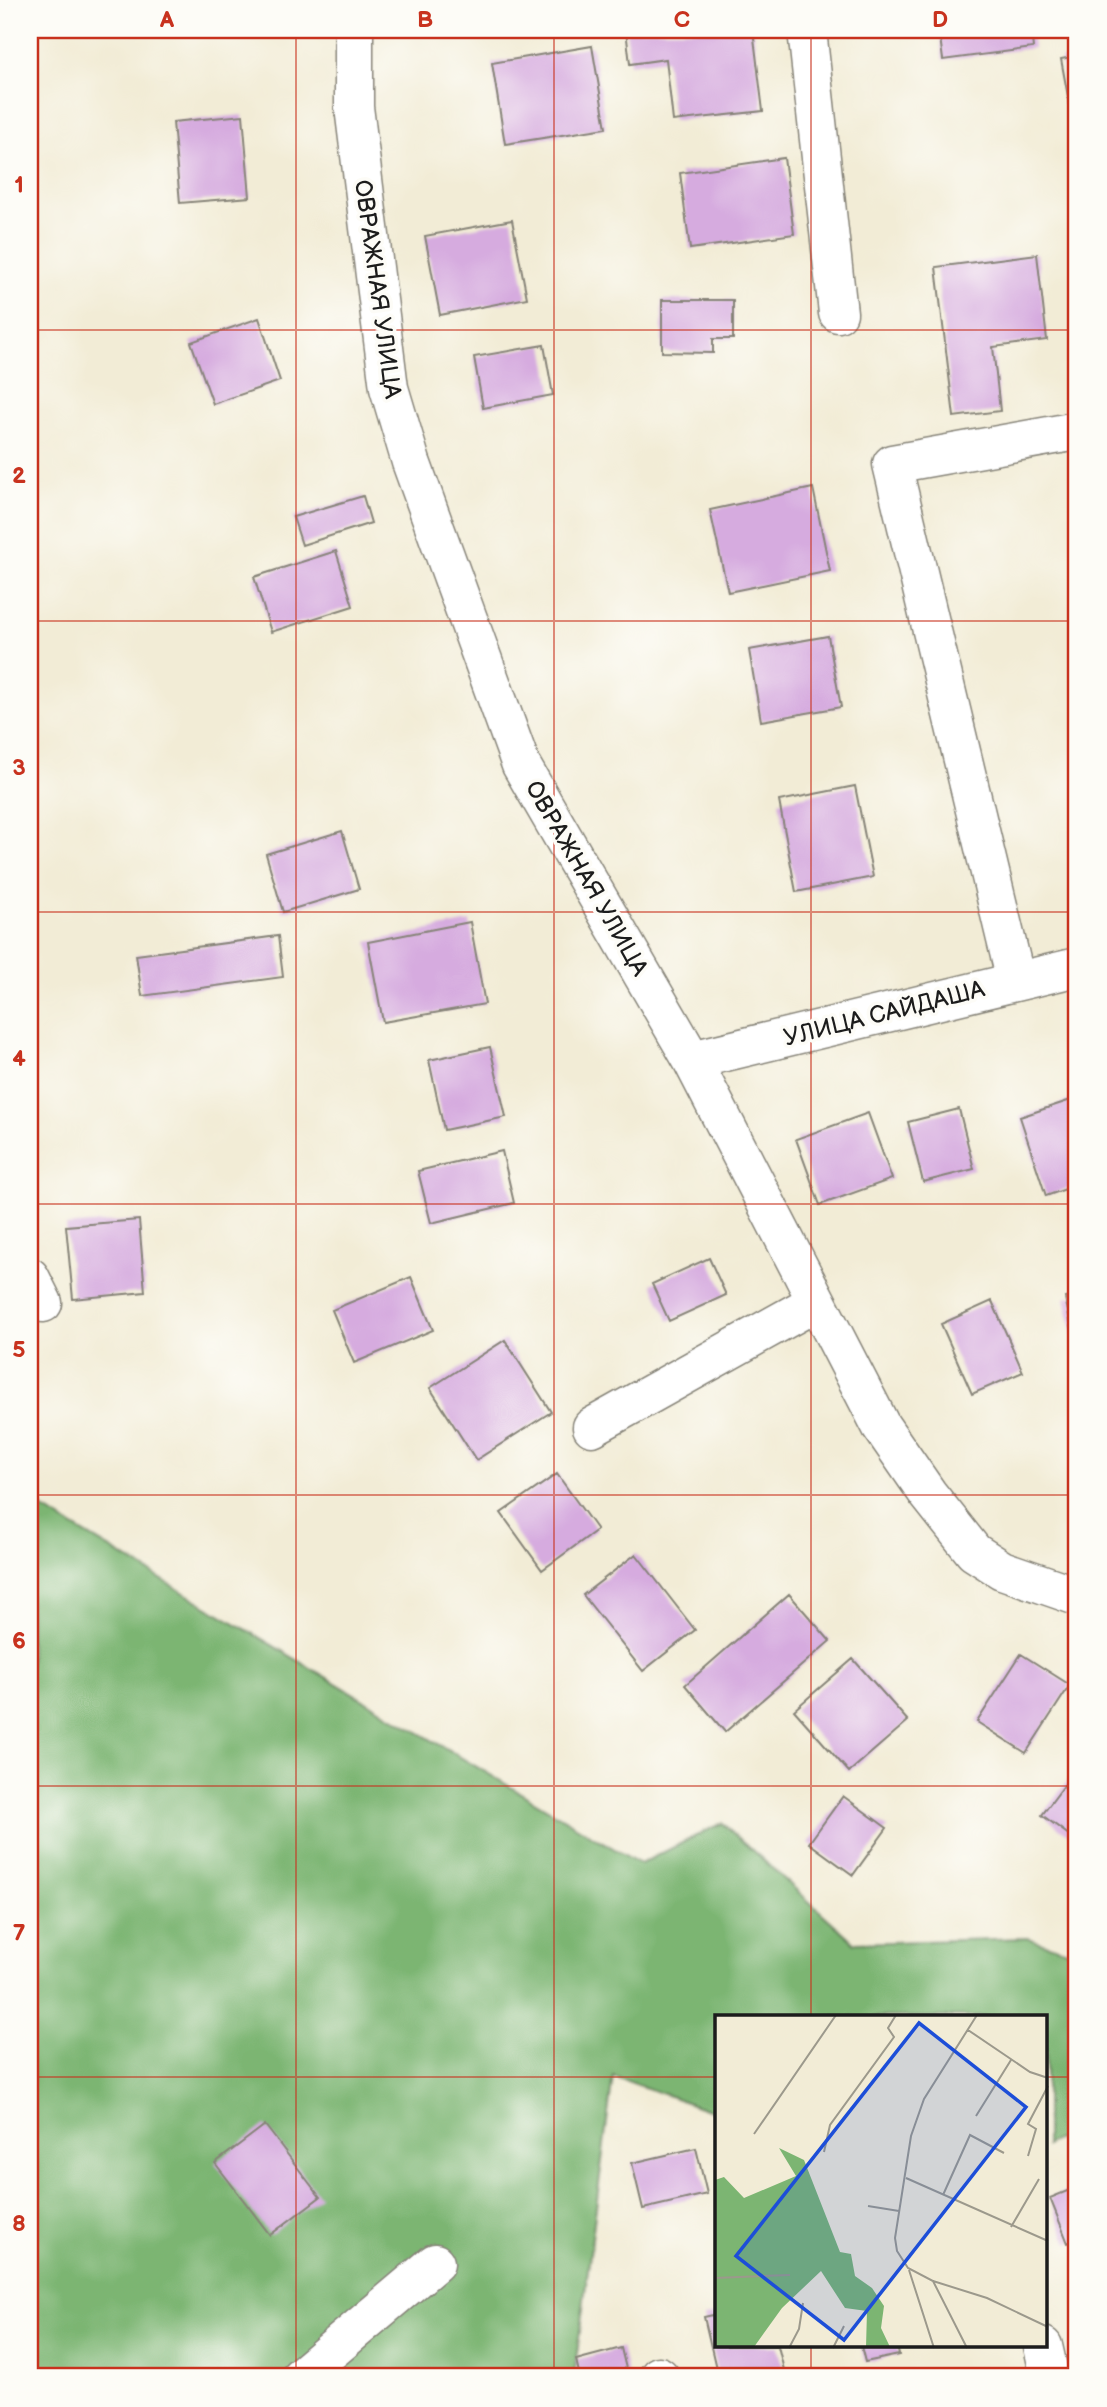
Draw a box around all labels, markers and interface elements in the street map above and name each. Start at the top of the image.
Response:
text: A [159,6,175,34]
text: B [417,6,433,34]
text: C [674,6,690,34]
text: D [932,6,948,34]
text: 1 [14,171,24,199]
street label: ОВРАЖНАЯ УЛИЦА [348,178,407,401]
text: 2 [12,462,26,490]
text: 3 [12,754,26,782]
street label: ОВРАЖНАЯ УЛИЦА [519,776,654,981]
street label: УЛИЦА САЙДАША [781,974,988,1052]
text: 4 [12,1045,26,1073]
text: 5 [12,1336,26,1364]
text: 6 [12,1627,26,1655]
text: 7 [13,1919,26,1947]
inset map [715,2015,1048,2348]
text: 8 [12,2210,26,2238]

